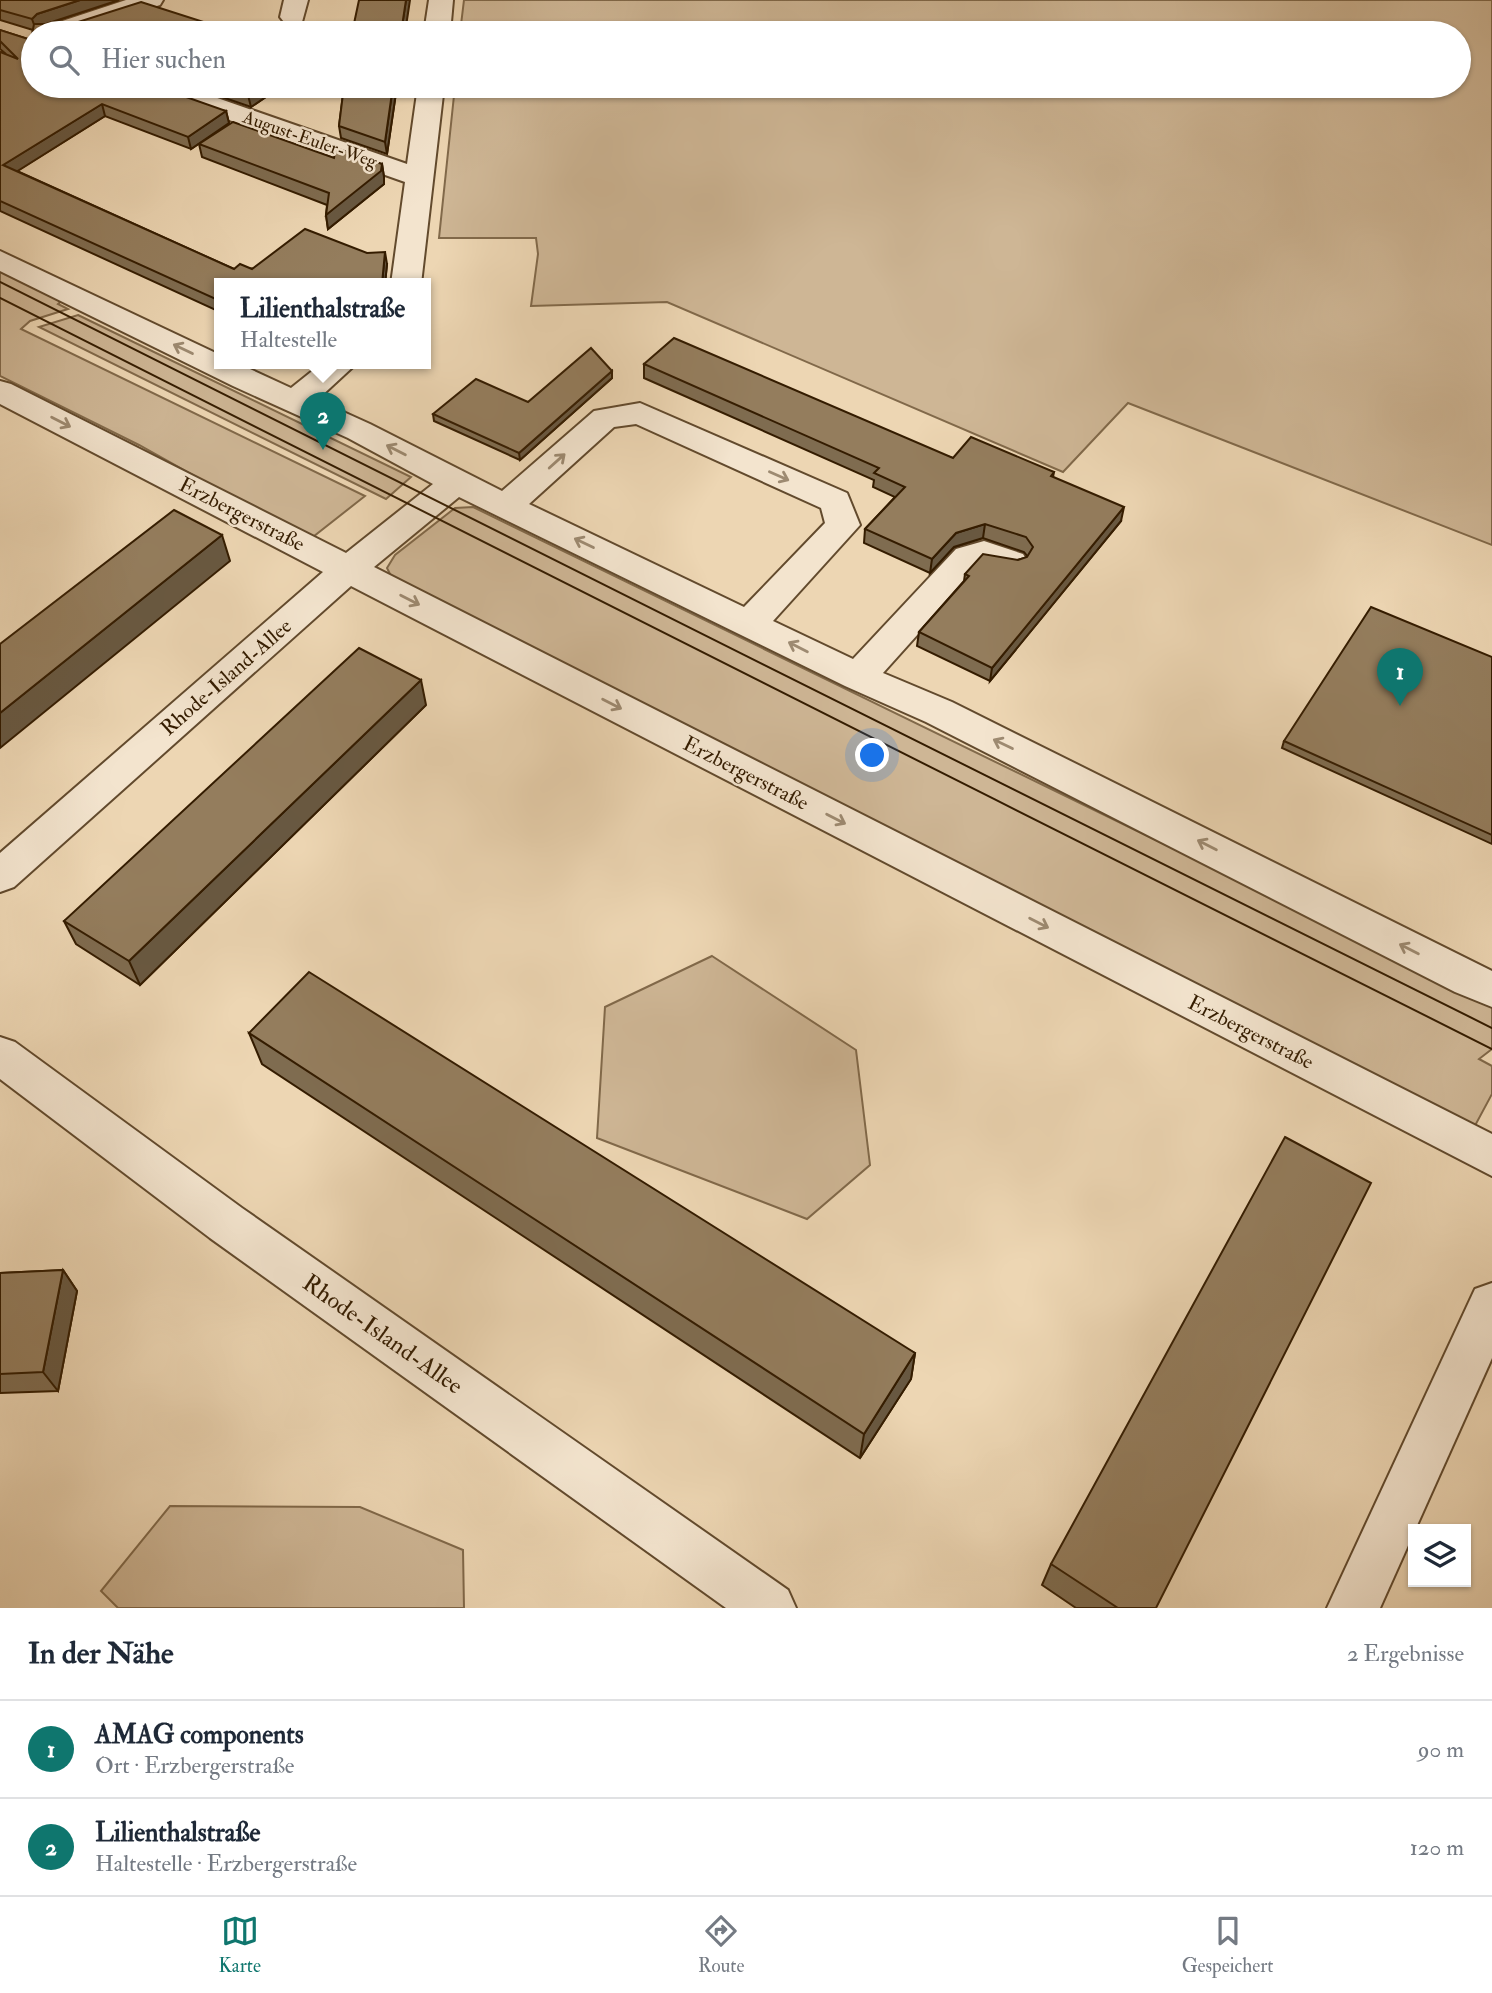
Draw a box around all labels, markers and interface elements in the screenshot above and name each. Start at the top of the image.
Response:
search box [21,21,1471,98]
icon: search [45,41,83,79]
text: Hier suchen [101,44,226,76]
street label: August-Euler-Weg [239,105,381,174]
popup [214,278,431,369]
text: Lilienthalstraße [240,293,405,325]
text: Haltestelle [240,325,337,354]
one-way arrow [173,342,194,355]
pin: 2 [300,392,346,450]
one-way arrow [50,415,71,429]
one-way arrow [386,442,407,456]
one-way arrow [548,453,566,469]
one-way arrow [768,470,789,483]
street label: Erzbergerstraße [174,471,309,558]
one-way arrow [574,536,595,549]
one-way arrow [399,594,420,607]
street label: Rhode-Island-Allee [155,613,298,742]
one-way arrow [788,639,809,653]
pin: 1 [1377,648,1423,706]
one-way arrow [601,698,622,711]
street label: Erzbergerstraße [678,730,813,817]
one-way arrow [993,737,1014,750]
your location [855,738,889,772]
one-way arrow [825,813,846,827]
one-way arrow [1197,838,1218,852]
one-way arrow [1028,917,1048,931]
one-way arrow [1399,942,1420,956]
street label: Erzbergerstraße [1183,989,1318,1076]
street label: Rhode-Island-Allee [296,1268,469,1401]
map controls [1408,1524,1471,1587]
button: layers [1408,1524,1471,1587]
text: In der Nähe [28,1635,173,1672]
text: 2 Ergebnisse [1347,1639,1464,1668]
text: AMAG components [95,1719,304,1751]
text: 1 [47,1735,55,1764]
text: 90 m [1418,1735,1464,1764]
text: Ort · Erzbergerstraße [95,1751,294,1780]
text: Lilienthalstraße [95,1817,260,1849]
text: 2 [45,1833,57,1862]
text: 120 m [1410,1833,1464,1862]
text: Haltestelle · Erzbergerstraße [95,1849,357,1878]
tab: Karte [219,1912,261,1978]
tab: Route [698,1912,744,1978]
tab: Gespeichert [1182,1912,1273,1978]

